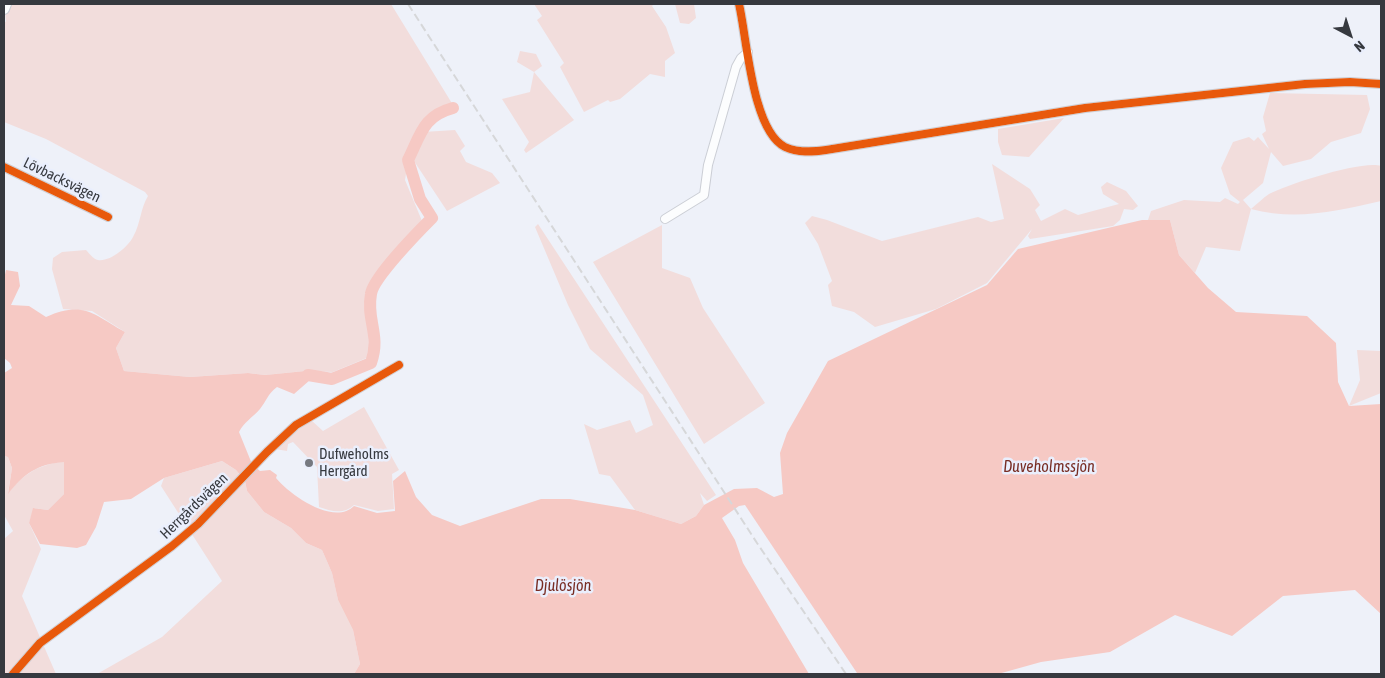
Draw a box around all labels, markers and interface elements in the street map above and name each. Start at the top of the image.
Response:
north arrow [1325,10,1375,60]
text: N [1351,38,1368,55]
street label: Lövbacksvägen [20,154,104,206]
place label: Dufweholms Herrgård [319,445,389,480]
marker: Dufweholms Herrgård [303,457,315,469]
water label: Duveholmssjön [1003,457,1095,477]
street label: Herrgårdsvägen [156,469,232,543]
water label: Djulösjön [535,576,591,596]

